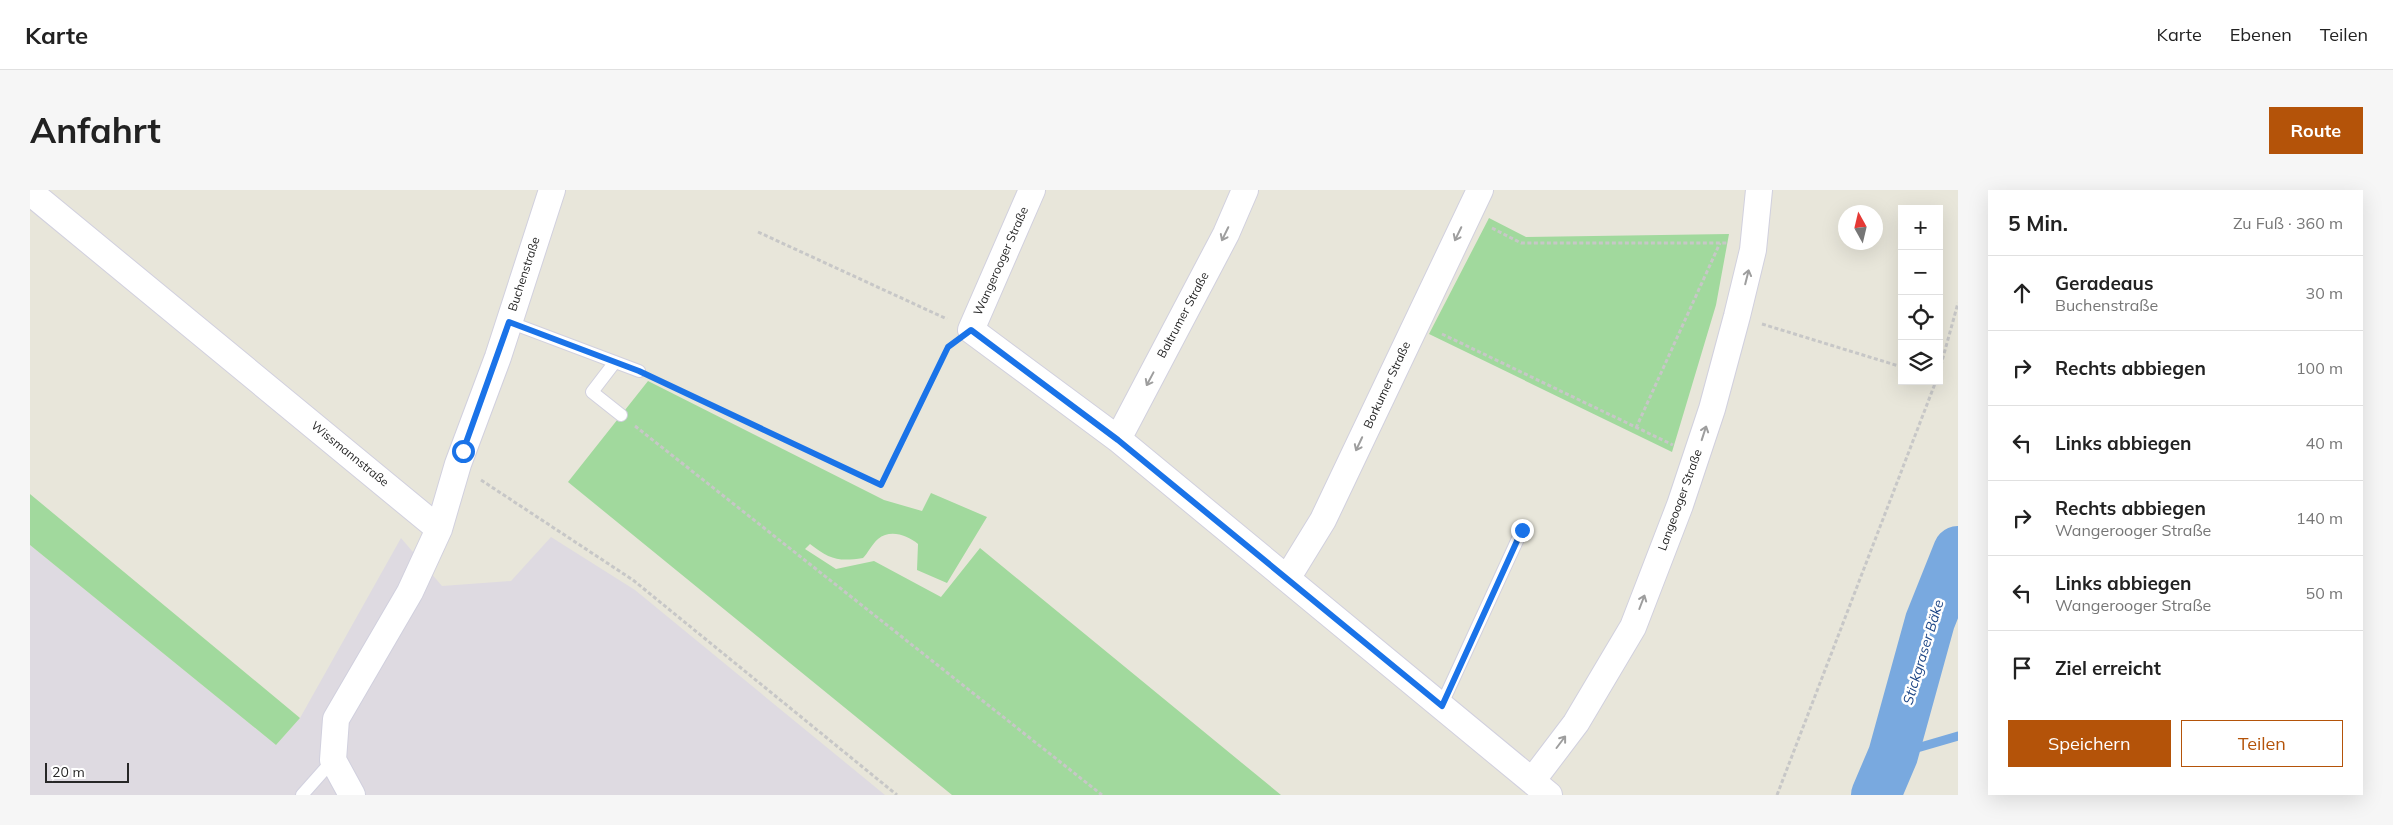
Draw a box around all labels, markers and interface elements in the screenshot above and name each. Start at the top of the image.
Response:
text: Karte [25,20,88,50]
text: Karte [2156,23,2202,46]
text: Ebenen [2230,23,2292,46]
text: Teilen [2320,23,2368,46]
button: Route [2269,107,2363,154]
text: Anfahrt [30,108,161,152]
street label: Wangerooger Straße [970,204,1031,317]
north arrow [1838,205,1883,250]
map controls [1898,205,1943,385]
button: + [1898,205,1943,250]
text: 5 Min. [2008,210,2068,236]
text: Zu Fuß · 360 m [2233,213,2343,233]
one-way arrow [1453,226,1463,241]
one-way arrow [1220,227,1230,242]
street label: Buchenstraße [504,235,543,313]
button: − [1898,250,1943,295]
street label: Baltrumer Straße [1154,269,1212,360]
one-way arrow [1743,269,1752,285]
text: Geradeaus [2055,271,2153,295]
icon: ahead [2008,279,2036,307]
text: 30 m [2306,283,2343,303]
button: locate [1898,295,1943,340]
text: Buchenstraße [2055,295,2158,315]
street label: Borkumer Straße [1360,339,1413,431]
button: layers [1898,340,1943,385]
icon: right [2008,354,2036,382]
text: Rechts abbiegen [2055,356,2206,380]
text: 100 m [2296,358,2343,378]
one-way arrow [1145,371,1155,386]
street label: Wissmannstraße [308,418,392,490]
one-way arrow [1699,425,1709,441]
icon: left [2008,429,2036,457]
text: Links abbiegen [2055,431,2192,455]
text: 40 m [2306,433,2343,453]
one-way arrow [1354,436,1363,451]
route start [452,440,475,463]
street label: Langeooger Straße [1654,447,1705,553]
text: Rechts abbiegen [2055,496,2206,520]
icon: right [2008,504,2036,532]
text: 140 m [2296,508,2343,528]
route end [1511,519,1534,542]
text: Wangerooger Straße [2055,520,2211,540]
text: Links abbiegen [2055,571,2192,595]
icon: left [2008,579,2036,607]
text: 50 m [2306,583,2343,603]
one-way arrow [1638,595,1647,610]
text: Wangerooger Straße [2055,595,2211,615]
water label: Stickgraser Bäke [1899,597,1948,707]
icon: arrive [2008,654,2036,682]
text: Ziel erreicht [2055,656,2161,680]
button: Speichern [2008,720,2171,767]
button: Teilen [2181,720,2343,767]
one-way arrow [1556,735,1566,749]
scale bar [45,760,129,783]
text: 20 m [52,763,85,781]

